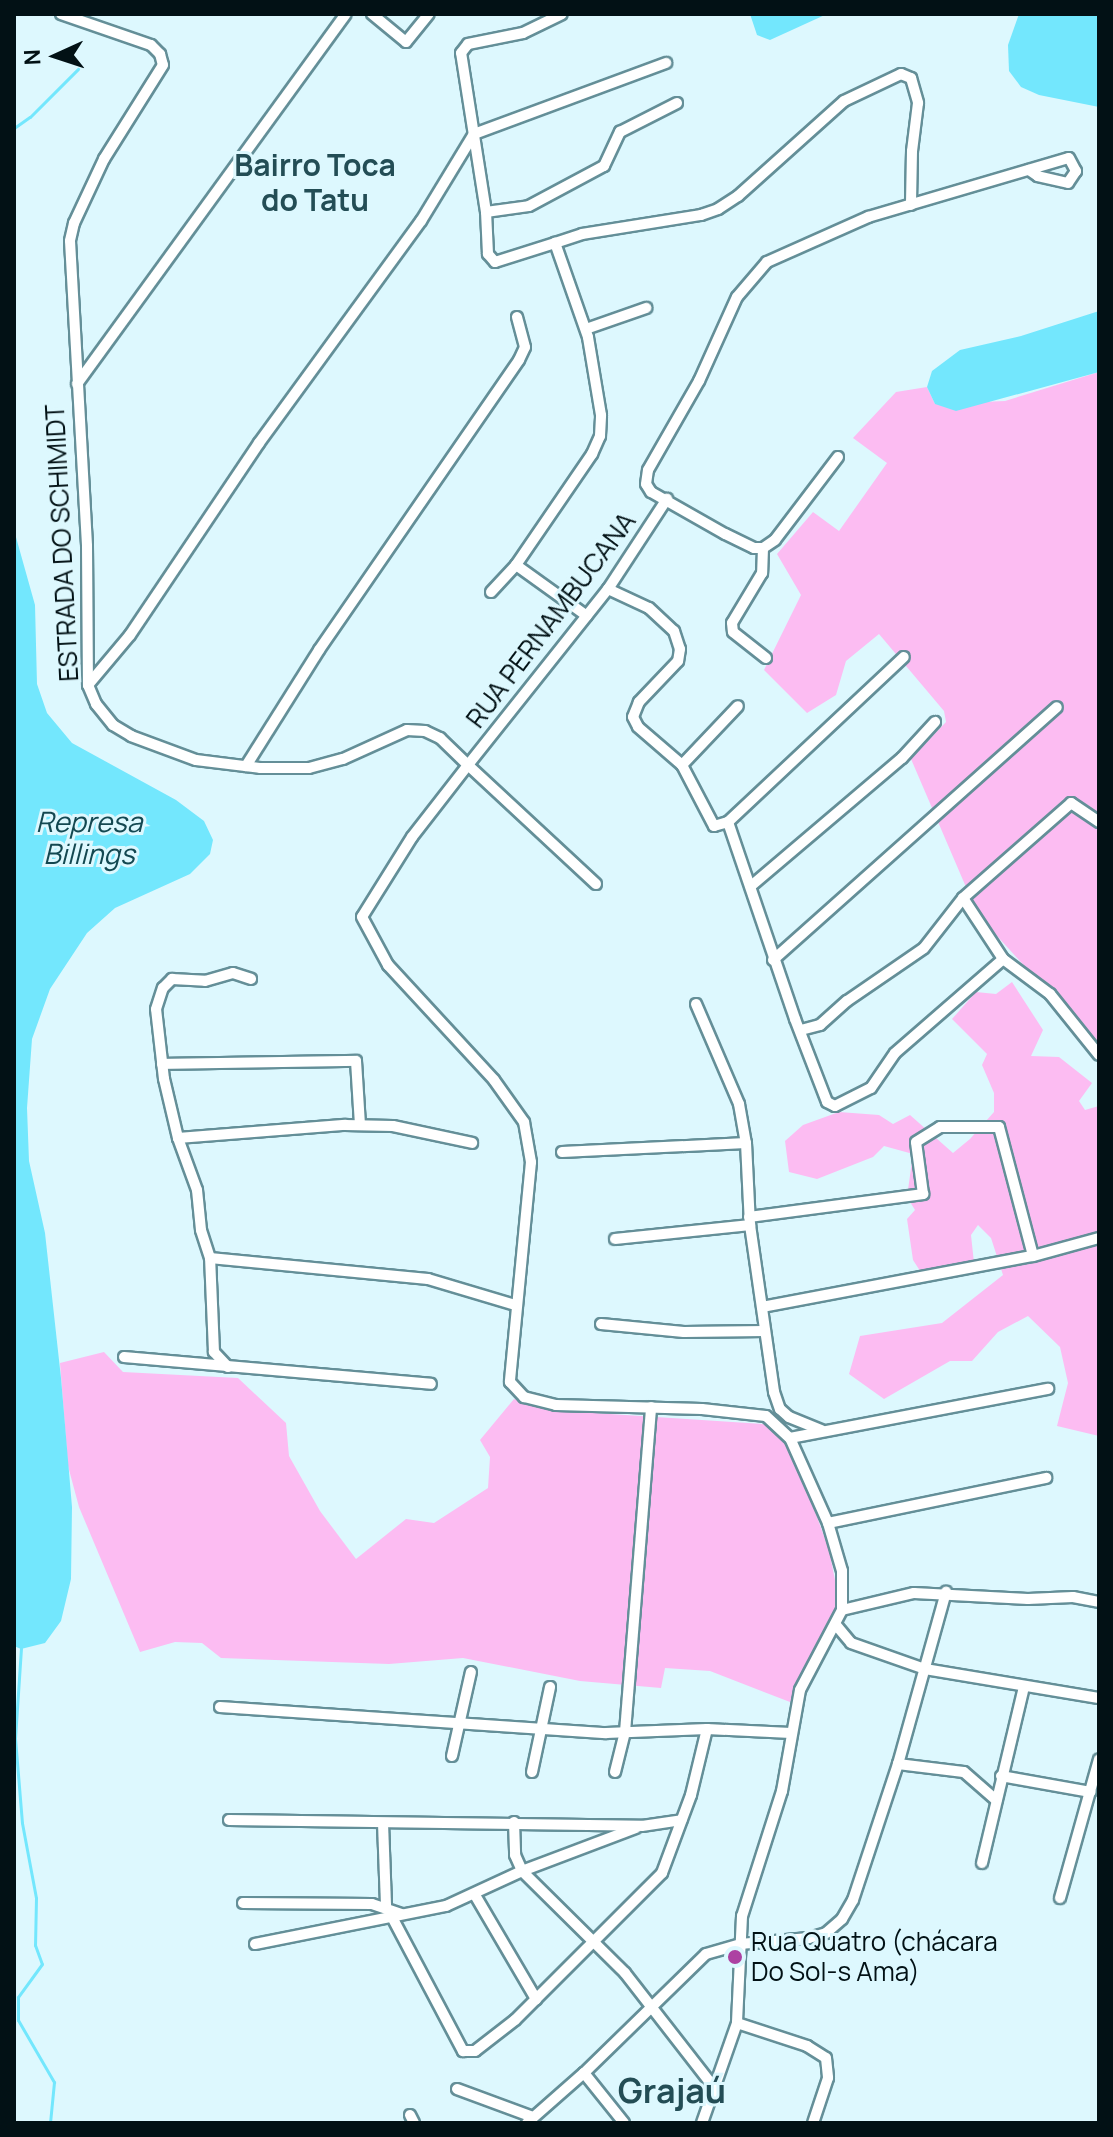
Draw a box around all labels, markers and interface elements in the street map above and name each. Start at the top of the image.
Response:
north arrow [16,16,96,96]
text: N [17,49,47,66]
district label: Bairro Toca do Tatu [234,147,396,218]
street label: ESTRADA DO SCHIMIDT [39,404,85,682]
street label: RUA PERNAMBUCANA [460,506,642,734]
water label: Represa Billings [36,804,142,870]
place label: Rua Quatro (chácara Do Sol-s Ama) [751,1926,998,1988]
marker: Rua Quatro (chácara Do Sol-s Ama) [726,1948,744,1966]
district label: Grajaú [618,2071,726,2111]

